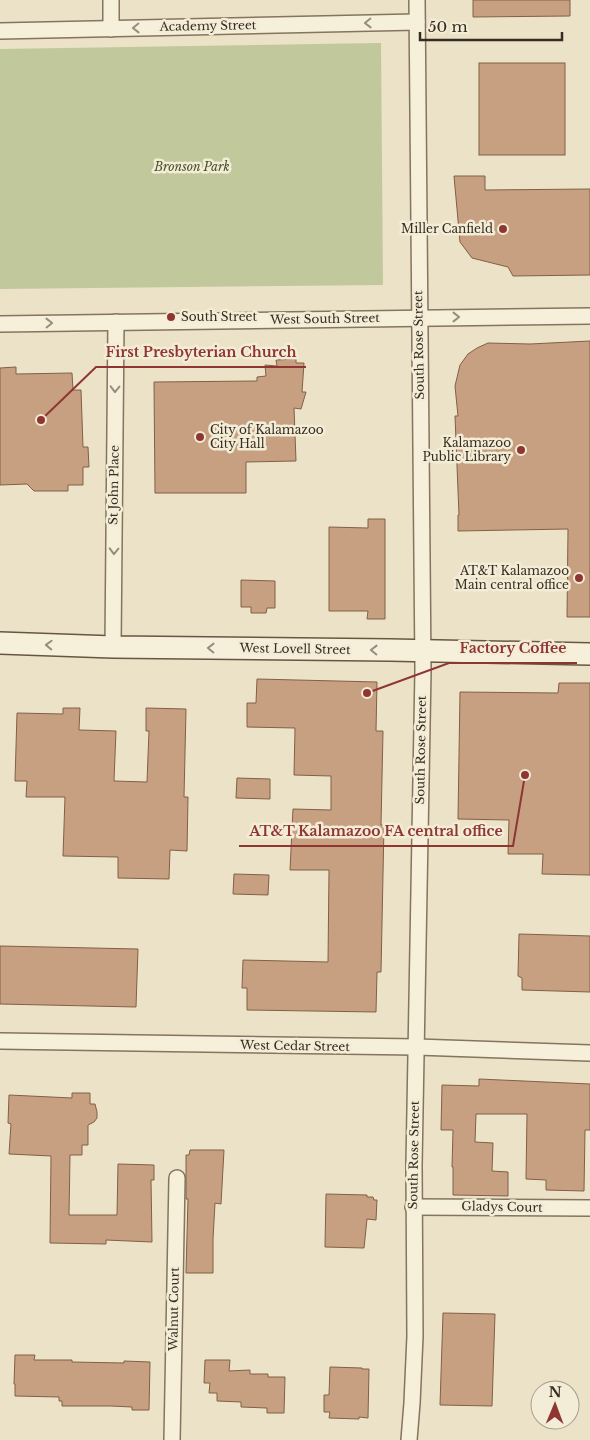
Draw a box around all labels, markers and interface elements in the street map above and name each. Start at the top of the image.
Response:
scale bar [420,10,562,42]
street label: Academy Street [159,17,257,34]
text: 50 m [428,17,468,36]
one-way arrow [364,18,372,28]
one-way arrow [131,23,139,33]
park label: Bronson Park [153,159,230,174]
place label: Miller Canfield [401,221,493,236]
marker: Miller Canfield [497,223,509,235]
street label: South Rose Street [410,290,427,400]
place label: South Street [181,309,257,324]
street label: West South Street [269,310,380,327]
marker: South Street [165,311,177,323]
one-way arrow [452,312,460,322]
one-way arrow [45,318,53,328]
callout: First Presbyterian Church [96,338,306,367]
text: First Presbyterian Church [106,343,296,361]
one-way arrow [110,385,120,393]
place label: City of Kalamazoo City Hall [210,422,324,451]
marker: City of Kalamazoo City Hall [194,431,206,443]
place label: Kalamazoo Public Library [423,435,511,464]
marker: Kalamazoo Public Library [515,444,527,456]
street label: St John Place [105,445,122,525]
one-way arrow [109,548,119,555]
place label: AT&T Kalamazoo Main central office [455,563,569,592]
marker: AT&T Kalamazoo Main central office [573,572,585,584]
callout: Factory Coffee [449,634,577,663]
one-way arrow [45,639,53,650]
text: Factory Coffee [460,639,566,657]
street label: West Lovell Street [238,640,351,657]
one-way arrow [207,643,215,653]
one-way arrow [369,645,377,655]
street label: South Rose Street [412,695,429,805]
callout: AT&T Kalamazoo FA central office [239,817,513,846]
text: AT&T Kalamazoo FA central office [248,822,503,840]
street label: West Cedar Street [239,1037,350,1054]
street label: South Rose Street [405,1100,422,1210]
street label: Gladys Court [461,1198,543,1215]
street label: Walnut Court [165,1267,182,1352]
north arrow [530,1380,580,1430]
text: N [548,1383,562,1401]

